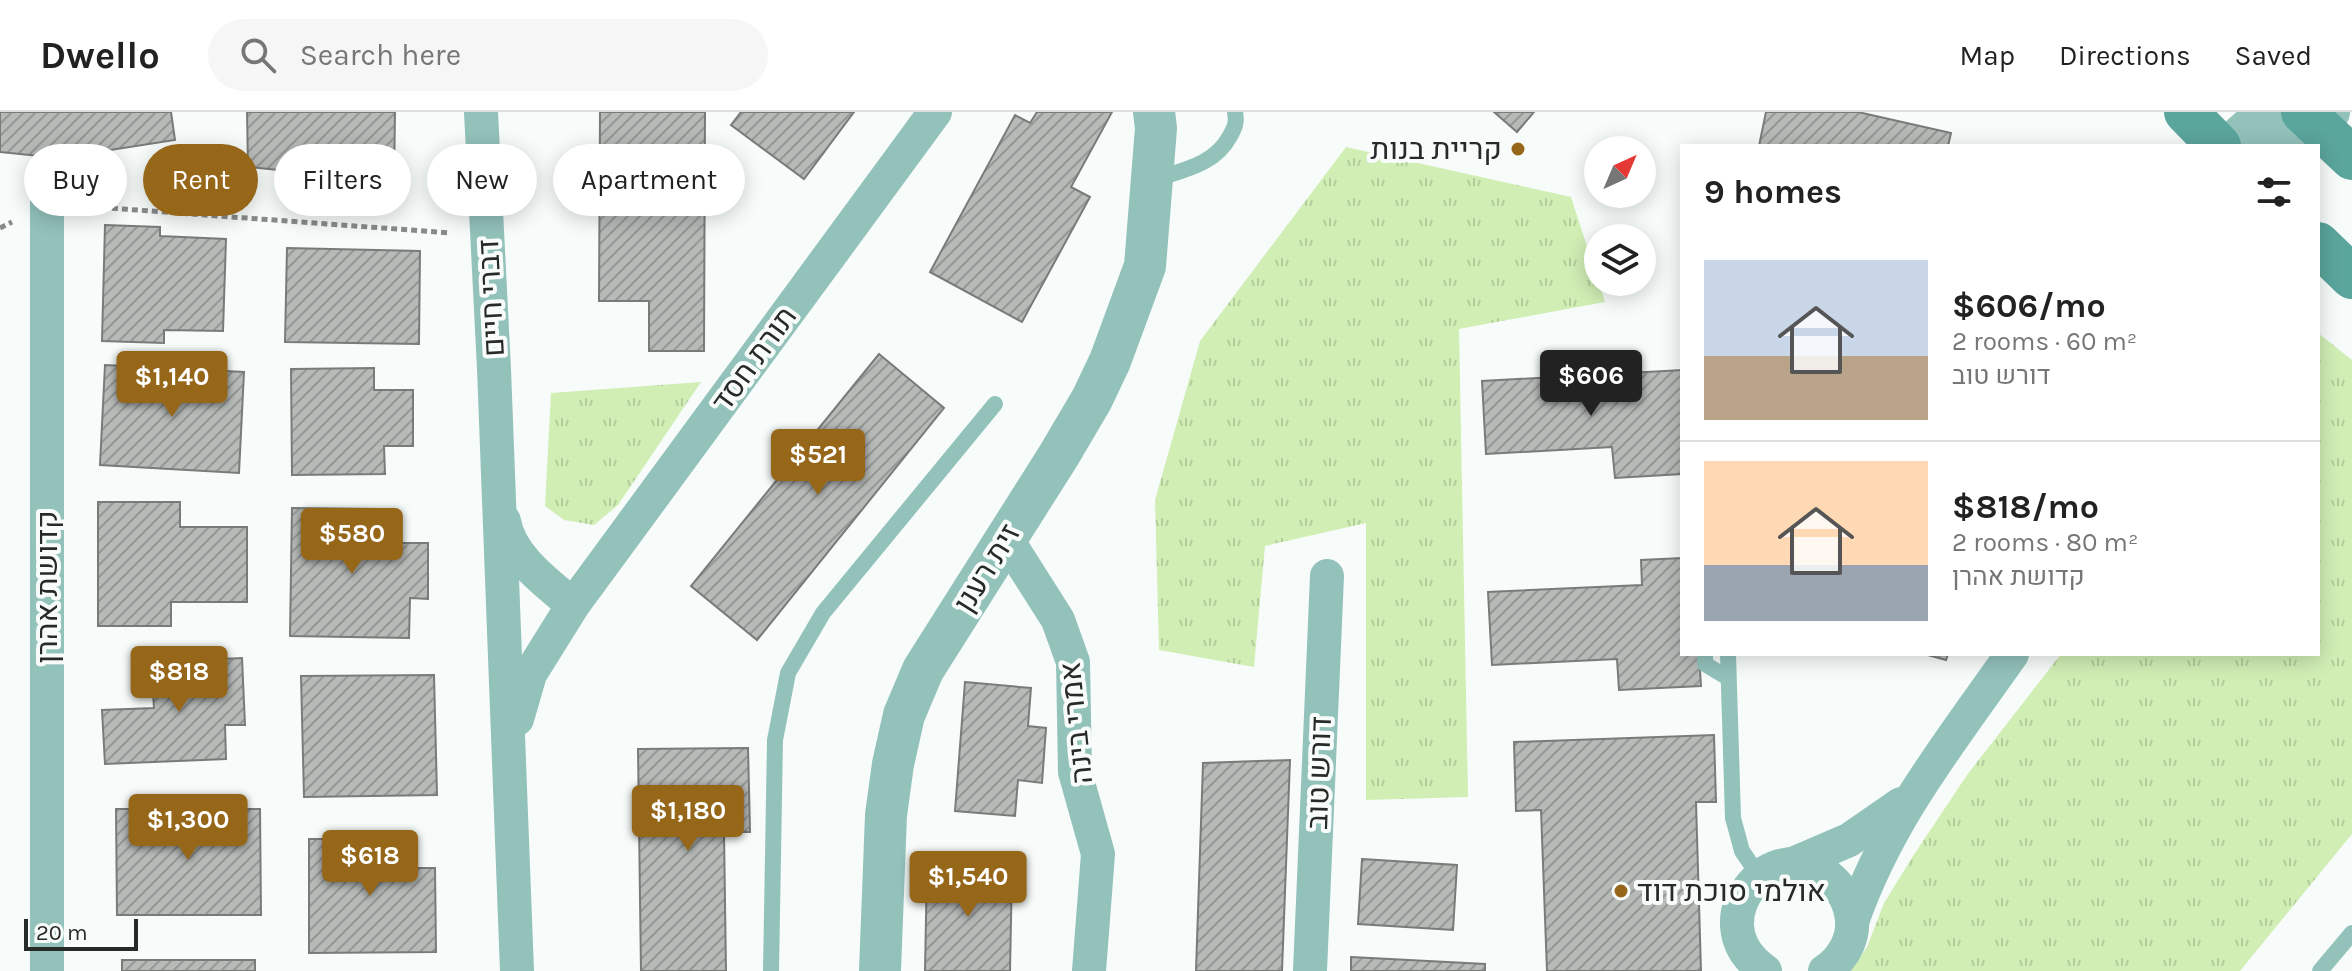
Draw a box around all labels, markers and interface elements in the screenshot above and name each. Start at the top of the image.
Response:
search box [208,19,768,91]
text: Dwello [40,33,160,78]
icon: search [236,33,280,77]
text: Search here [300,37,461,73]
text: Map [1960,39,2015,72]
text: Directions [2059,39,2191,72]
text: Saved [2235,39,2312,72]
place label: קריית בנות [1370,131,1502,167]
north arrow [1584,136,1656,208]
map controls [1584,136,1656,296]
marker: קריית בנות [1509,140,1527,158]
chip: Buy [24,144,127,216]
chip: Rent [143,144,258,216]
chip: Filters [274,144,411,216]
chip: New [427,144,537,216]
chip: Apartment [553,144,745,216]
icon: filters [2252,170,2296,214]
text: 9 homes [1704,172,1842,212]
button: layers [1584,224,1656,296]
street label: דברי חיים [470,238,512,358]
text: $606/mo [1952,286,2106,326]
icon: home [1768,292,1864,388]
street label: תורת חסד [704,299,804,419]
text: 2 rooms · 60 m² [1952,326,2137,357]
pin: $606 [1544,350,1638,418]
pin: $1,140 [107,351,237,419]
text: $606 [1558,360,1624,391]
text: דורש טוב [1952,360,2050,391]
text: $1,140 [135,361,209,392]
pin: $521 [771,429,865,497]
text: $521 [789,439,847,470]
text: $818/mo [1952,487,2099,527]
icon: home [1768,493,1864,589]
pin: $580 [305,508,399,576]
street label: קדושת אהרן [29,510,65,664]
street label: זית רענן [946,517,1028,619]
text: $580 [319,518,385,549]
text: 2 rooms · 80 m² [1952,527,2138,558]
text: קדושת אהרן [1952,561,2085,592]
pin: $818 [132,646,226,714]
text: $818 [149,656,209,687]
street label: אמרי בינה [1052,660,1100,786]
street label: דורש טוב [1299,716,1339,830]
pin: $1,180 [623,785,753,853]
pin: $1,300 [123,794,253,862]
text: $1,180 [650,795,726,826]
text: $1,300 [147,804,229,835]
pin: $618 [323,830,417,898]
text: $618 [340,840,400,871]
pin: $1,540 [903,851,1033,919]
text: $1,540 [928,861,1008,892]
place label: אולמי סוכת דוד [1637,873,1826,909]
marker: אולמי סוכת דוד [1612,882,1630,900]
scale bar [24,915,138,951]
text: 20 m [36,920,88,946]

